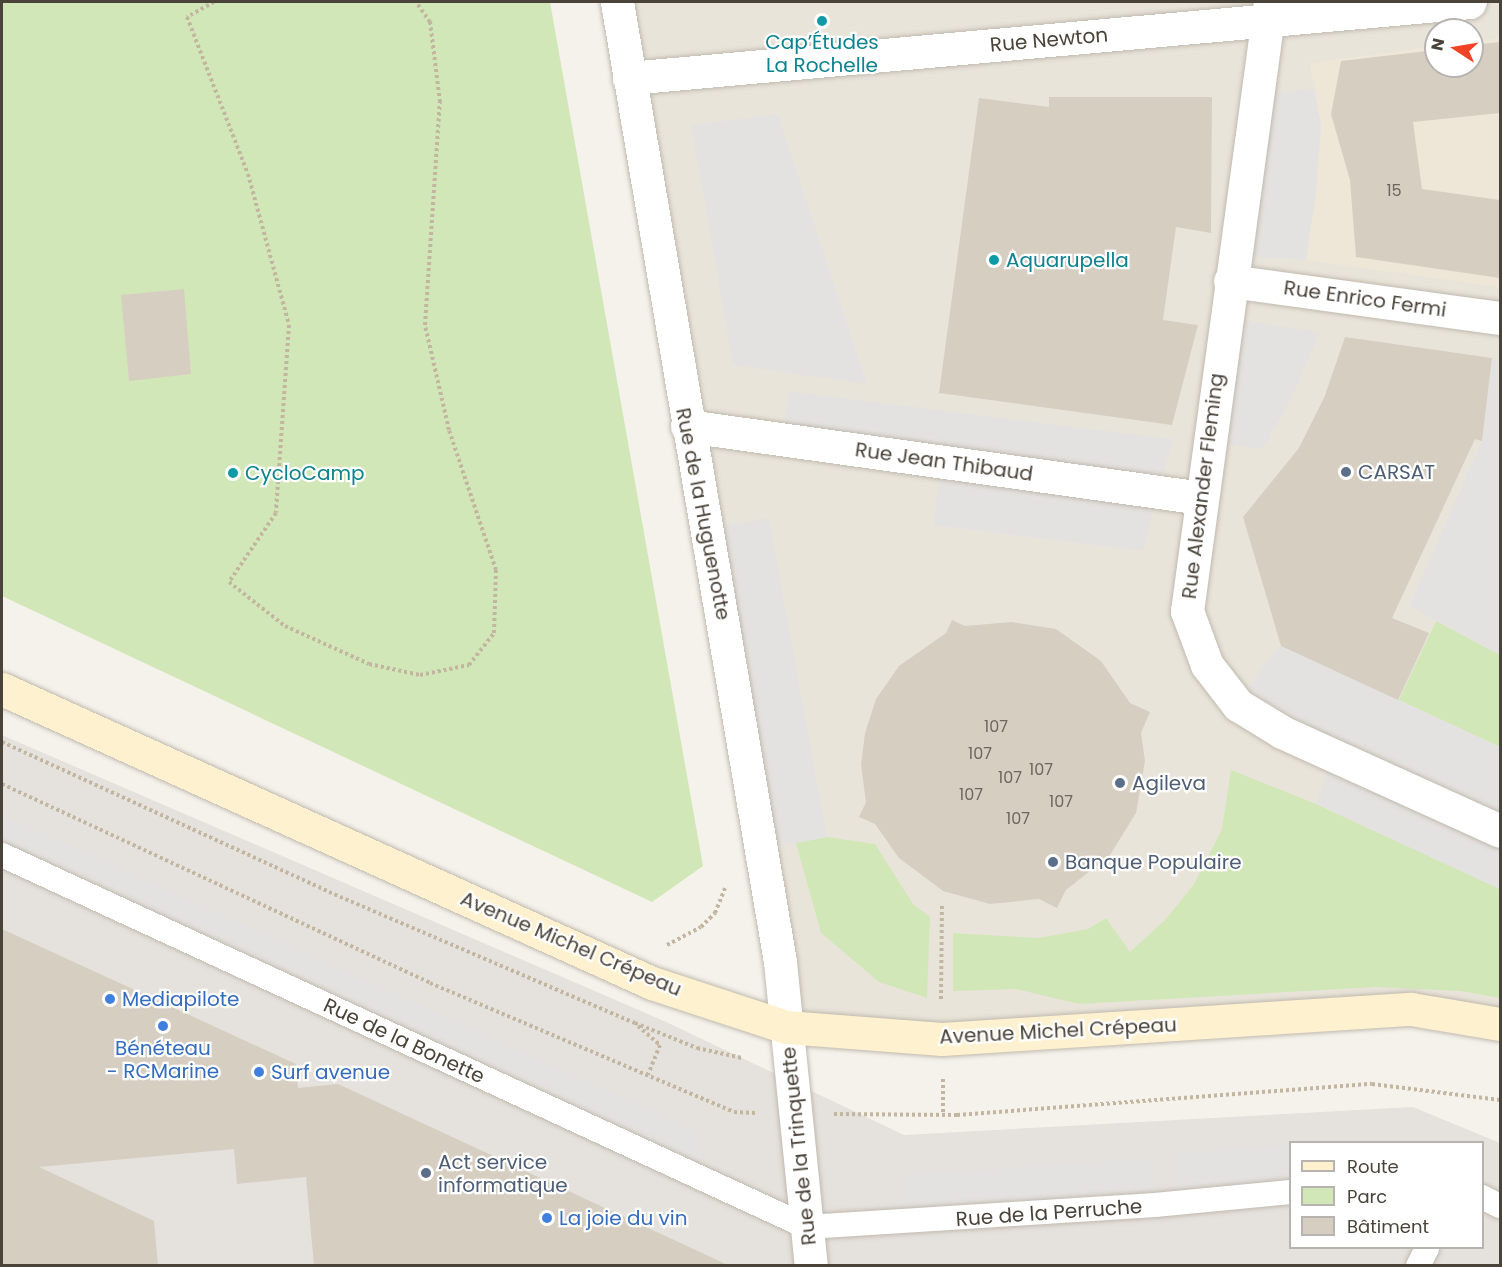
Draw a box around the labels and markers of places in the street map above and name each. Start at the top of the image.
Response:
marker: Cap’Études La Rochelle [815,14,829,28]
place label: Cap’Études La Rochelle [765,30,879,77]
place label: Aquarupella [1006,248,1129,272]
marker: Aquarupella [987,253,1001,267]
place label: CARSAT [1358,460,1435,484]
place label: CycloCamp [245,461,365,485]
marker: CARSAT [1339,465,1353,479]
marker: CycloCamp [226,466,240,480]
place label: Agileva [1132,771,1206,795]
marker: Agileva [1113,776,1127,790]
place label: Banque Populaire [1065,850,1242,874]
marker: Banque Populaire [1046,855,1060,869]
place label: Mediapilote [122,987,239,1011]
marker: Mediapilote [103,992,117,1006]
marker: Bénéteau - RCMarine [156,1019,170,1033]
place label: Bénéteau - RCMarine [107,1036,219,1083]
place label: Surf avenue [271,1060,390,1084]
marker: Surf avenue [252,1065,266,1079]
place label: Act service informatique [438,1150,568,1197]
marker: Act service informatique [419,1166,433,1180]
place label: La joie du vin [559,1206,688,1230]
marker: La joie du vin [540,1211,554,1225]

